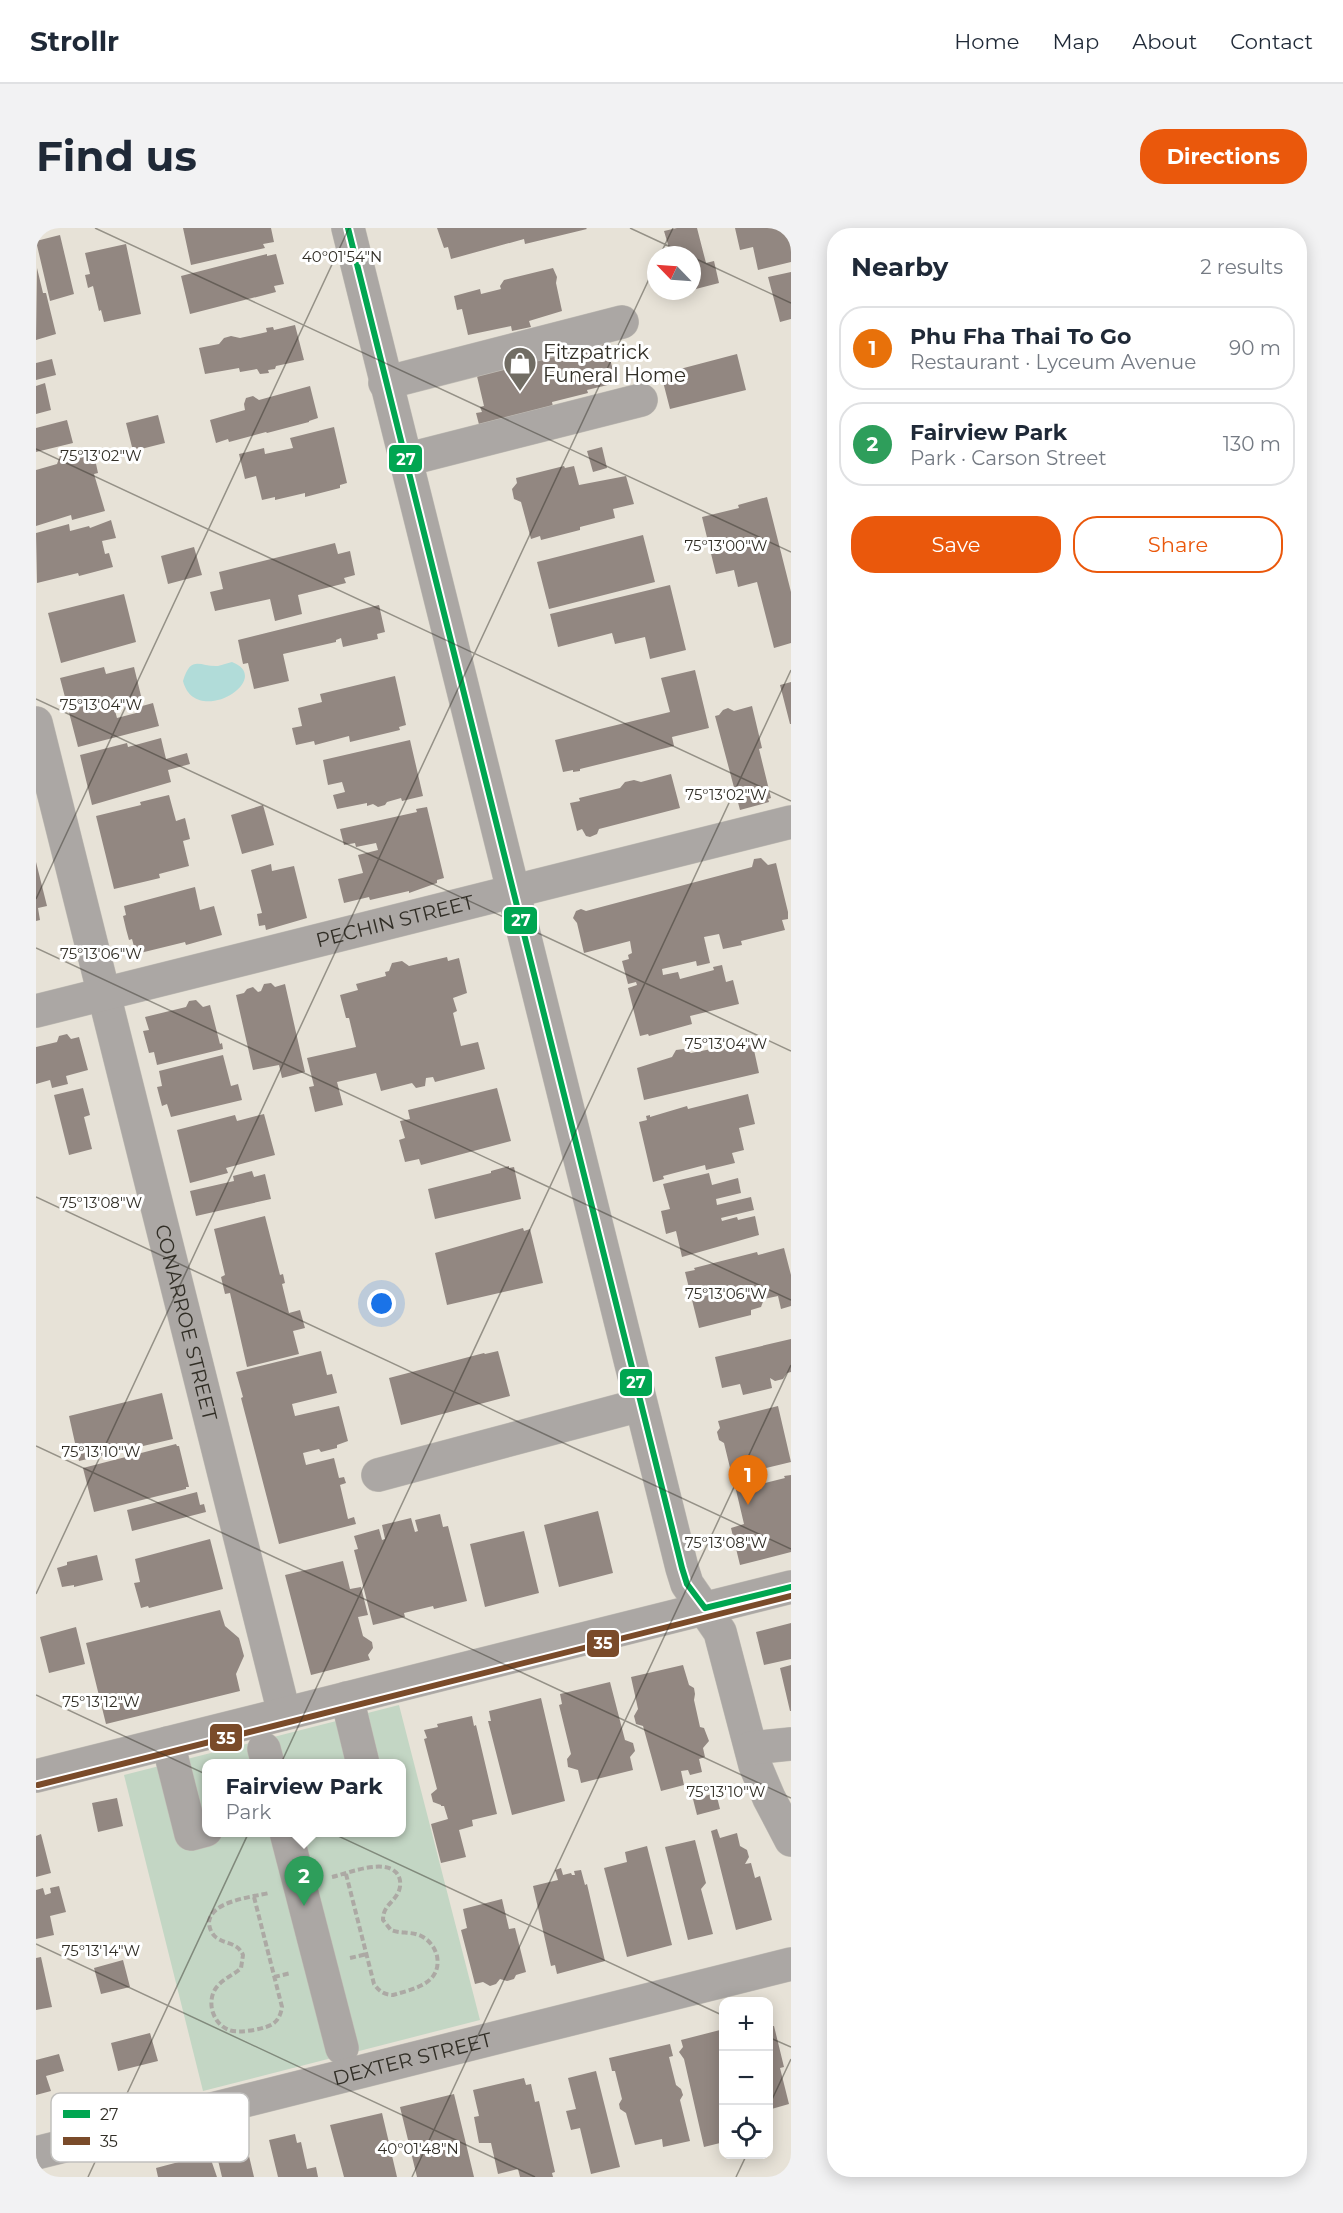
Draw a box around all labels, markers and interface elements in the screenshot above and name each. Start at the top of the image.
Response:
text: Strollr [30,24,119,58]
text: Home [954,29,1019,54]
text: Map [1052,29,1099,54]
text: About [1132,29,1197,54]
text: Contact [1230,29,1313,54]
button: Directions [1140,129,1307,184]
text: Find us [36,130,197,182]
north arrow [647,246,701,300]
text: 40°01'54"N [302,247,382,266]
text: Nearby [851,251,948,283]
text: 2 results [1200,255,1283,279]
text: Phu Fha Thai To Go [910,323,1131,350]
text: 1 [869,336,876,360]
text: 90 m [1229,336,1281,360]
place label: Fitzpatrick Funeral Home [543,340,686,387]
shop icon: Fitzpatrick Funeral Home [502,345,538,392]
text: Restaurant · Lyceum Avenue [910,350,1196,374]
text: Fairview Park [910,419,1067,446]
text: 2 [867,432,878,456]
text: 130 m [1223,432,1281,456]
line badge: 27 [388,444,423,473]
text: 75°13'02"W [60,446,142,465]
text: Park · Carson Street [910,446,1107,470]
text: 27 [396,450,416,469]
button: Save [851,516,1061,573]
button: Share [1073,516,1283,573]
text: 75°13'00"W [685,536,768,555]
text: 75°13'04"W [60,695,142,714]
text: 75°13'02"W [685,785,767,804]
street label: PECHIN STREET [314,890,477,952]
line badge: 27 [503,906,538,935]
text: 27 [511,911,531,930]
text: 75°13'06"W [60,944,142,963]
text: 75°13'04"W [685,1034,767,1053]
text: 75°13'08"W [60,1193,143,1212]
street label: CONARROE STREET [150,1222,222,1424]
text: 75°13'06"W [685,1284,767,1303]
your location [367,1289,396,1318]
line badge: 27 [619,1368,653,1397]
text: 27 [626,1373,646,1392]
text: 75°13'10"W [62,1442,141,1461]
pin: 1 [728,1456,768,1505]
text: 75°13'08"W [685,1533,768,1552]
line badge: 35 [586,1629,620,1658]
text: 35 [593,1634,613,1653]
text: 75°13'12"W [62,1692,140,1711]
line badge: 35 [209,1723,243,1752]
text: 35 [216,1729,236,1748]
popup [202,1759,406,1837]
text: Fairview Park [225,1773,383,1800]
text: 75°13'10"W [687,1782,766,1801]
text: Park [225,1800,271,1824]
pin: 2 [284,1856,324,1906]
text: 75°13'14"W [62,1941,141,1960]
map controls [719,1997,773,2159]
button: + [719,1997,773,2051]
street label: DEXTER STREET [330,2027,495,2090]
button: − [719,2051,773,2105]
legend [51,2093,249,2162]
text: 27 [100,2105,118,2124]
button: locate [719,2105,773,2159]
text: 35 [100,2132,118,2151]
text: 40°01'48"N [377,2139,459,2158]

